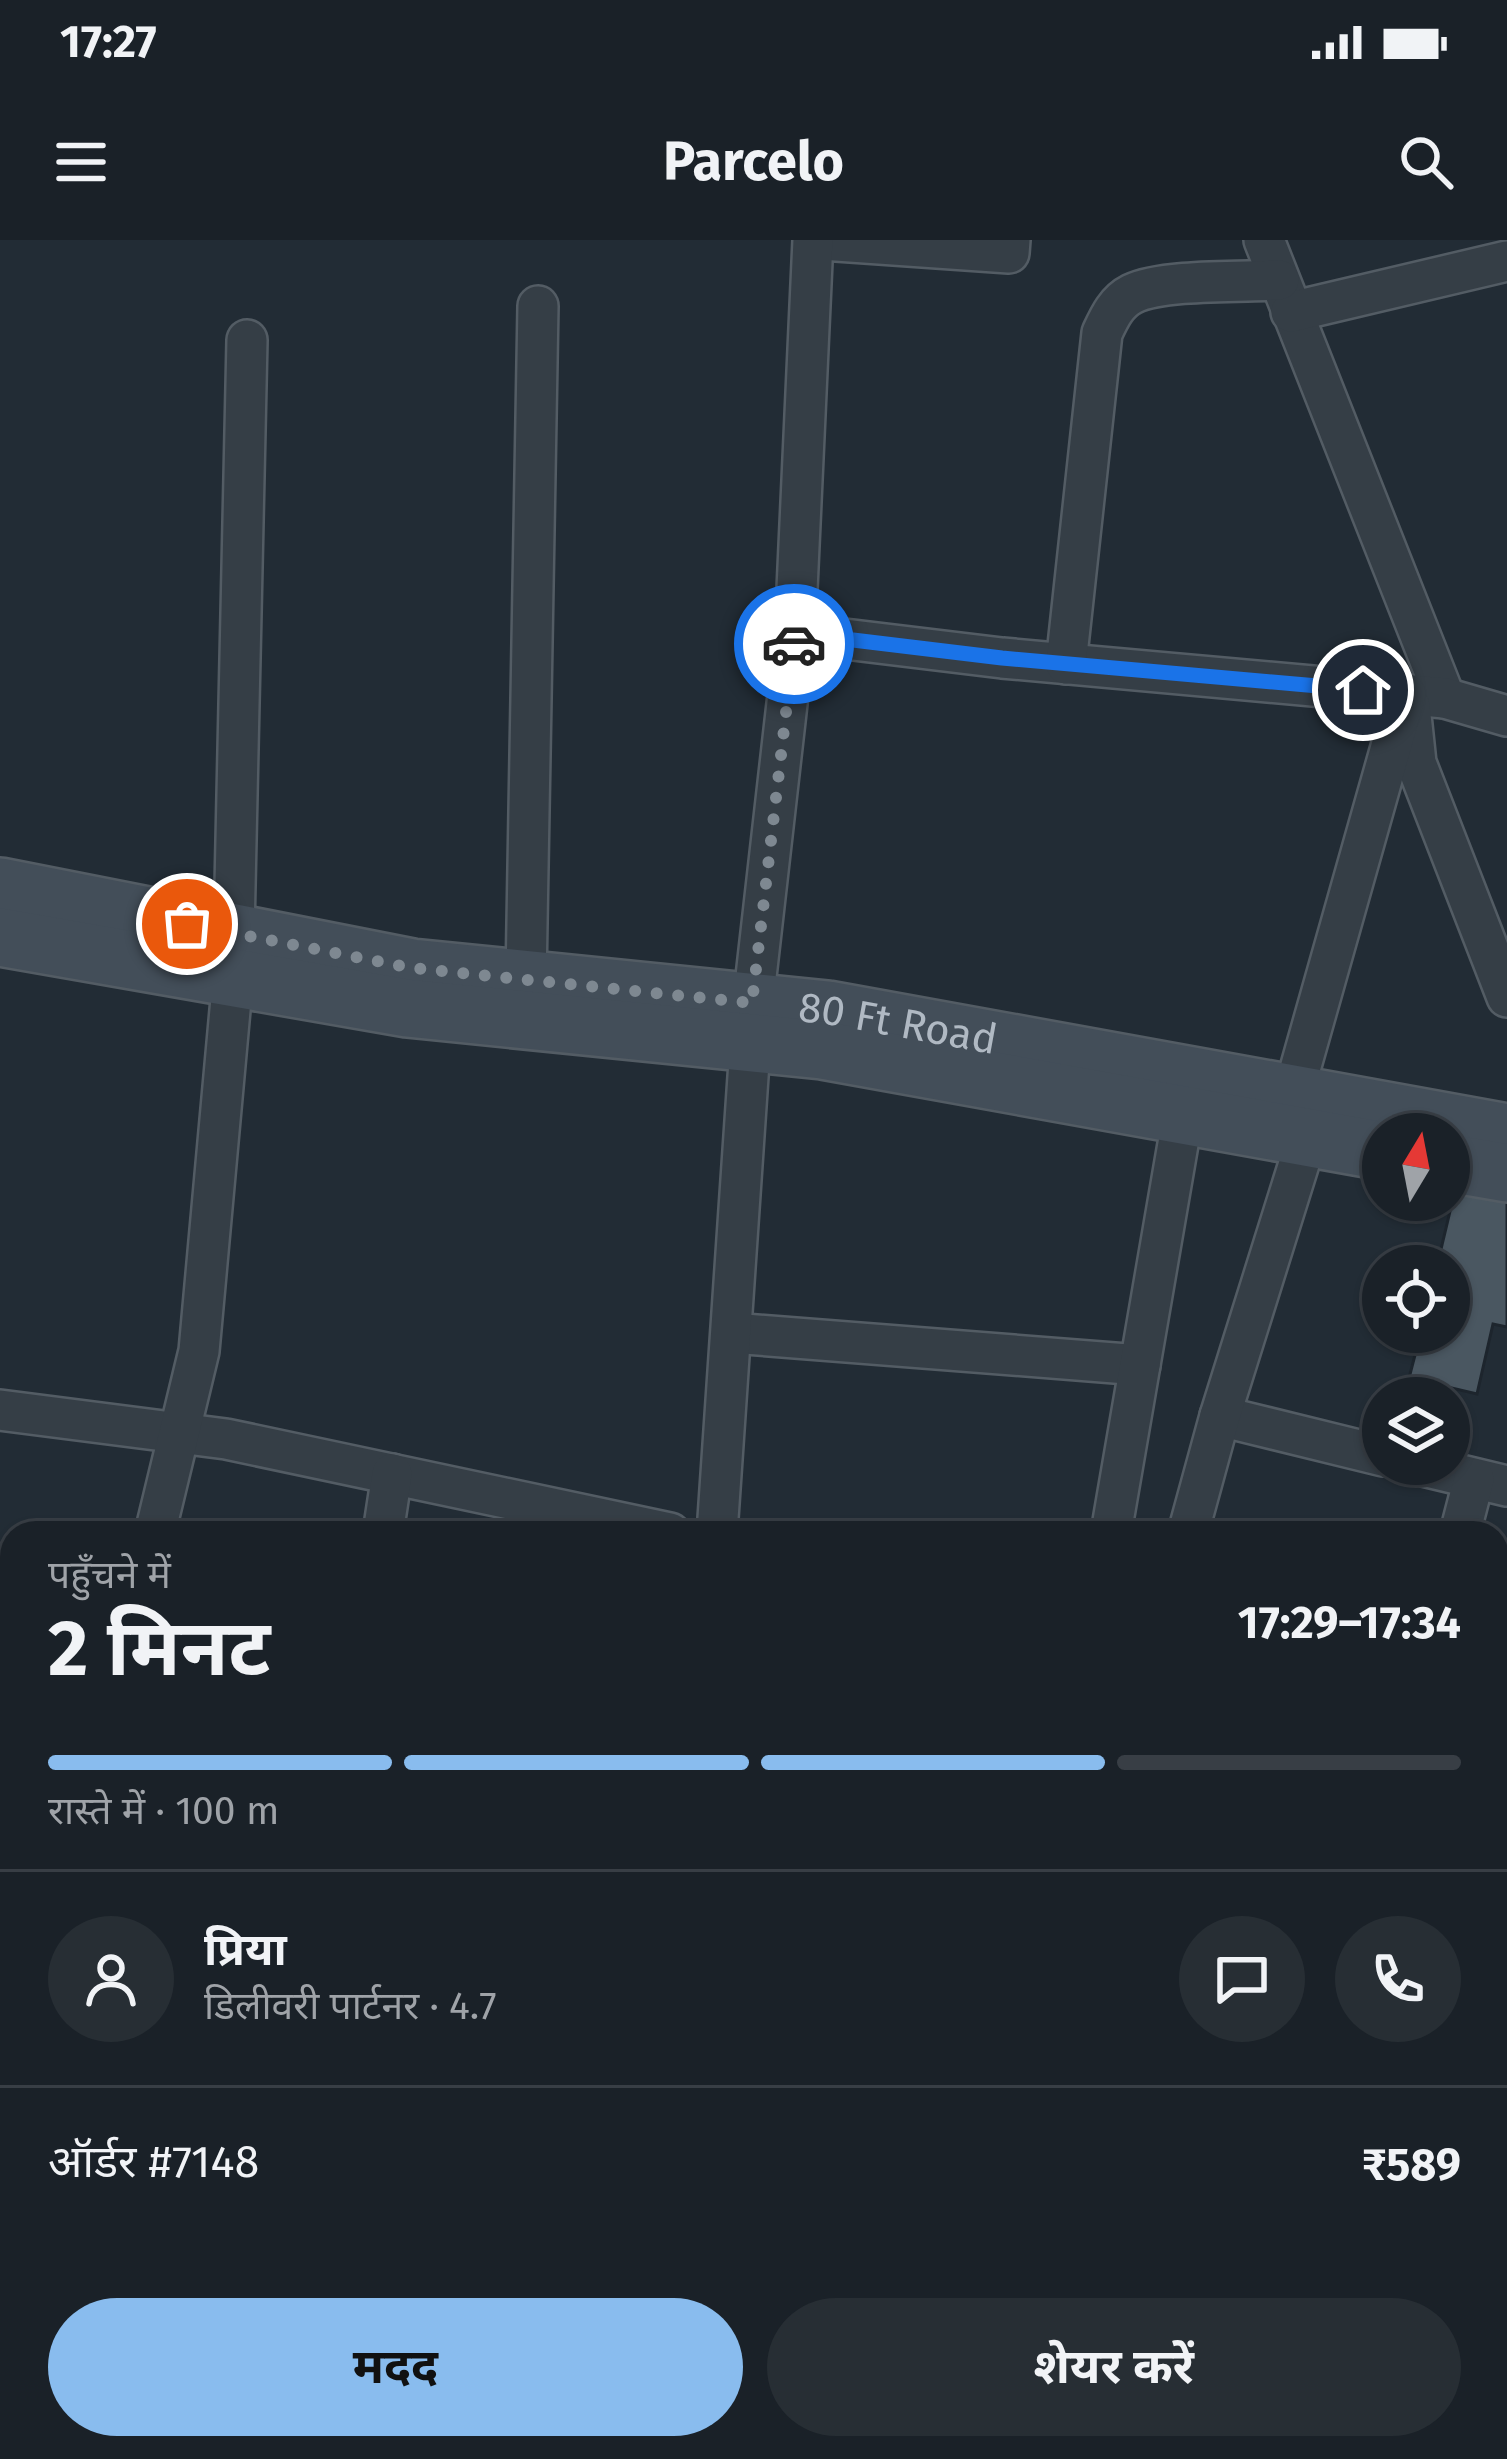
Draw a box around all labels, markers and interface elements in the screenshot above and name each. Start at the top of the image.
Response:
text: 17:27 [60,15,157,69]
icon: menu [48,129,114,195]
icon: search [1393,129,1459,195]
text: Parcelo [663,130,844,194]
courier [734,584,854,704]
icon: car [761,611,827,677]
pin [1312,639,1414,741]
icon: home [1330,657,1396,723]
pin [136,873,238,975]
icon: bag [154,891,220,957]
street label: 80 Ft Road [796,982,1001,1065]
north arrow [1362,1113,1470,1221]
map controls [1362,1113,1470,1485]
button: locate [1362,1245,1470,1353]
button: layers [1362,1377,1470,1485]
text: पहुँचने में [48,1552,171,1598]
text: 17:29–17:34 [1238,1596,1461,1650]
text: 2 मिनट [48,1602,271,1696]
text: रास्ते में · 100 m [48,1788,279,1834]
button: person [48,1916,174,2042]
button: chat [1179,1916,1305,2042]
button: phone [1335,1916,1461,2042]
text: प्रिया [204,1923,287,1977]
text: डिलीवरी पार्टनर · 4.7 [204,1983,497,2029]
text: ऑर्डर #7148 [48,2135,259,2189]
text: ₹589 [1362,2138,1461,2192]
button: मदद [48,2298,743,2436]
button: शेयर करें [767,2298,1461,2436]

